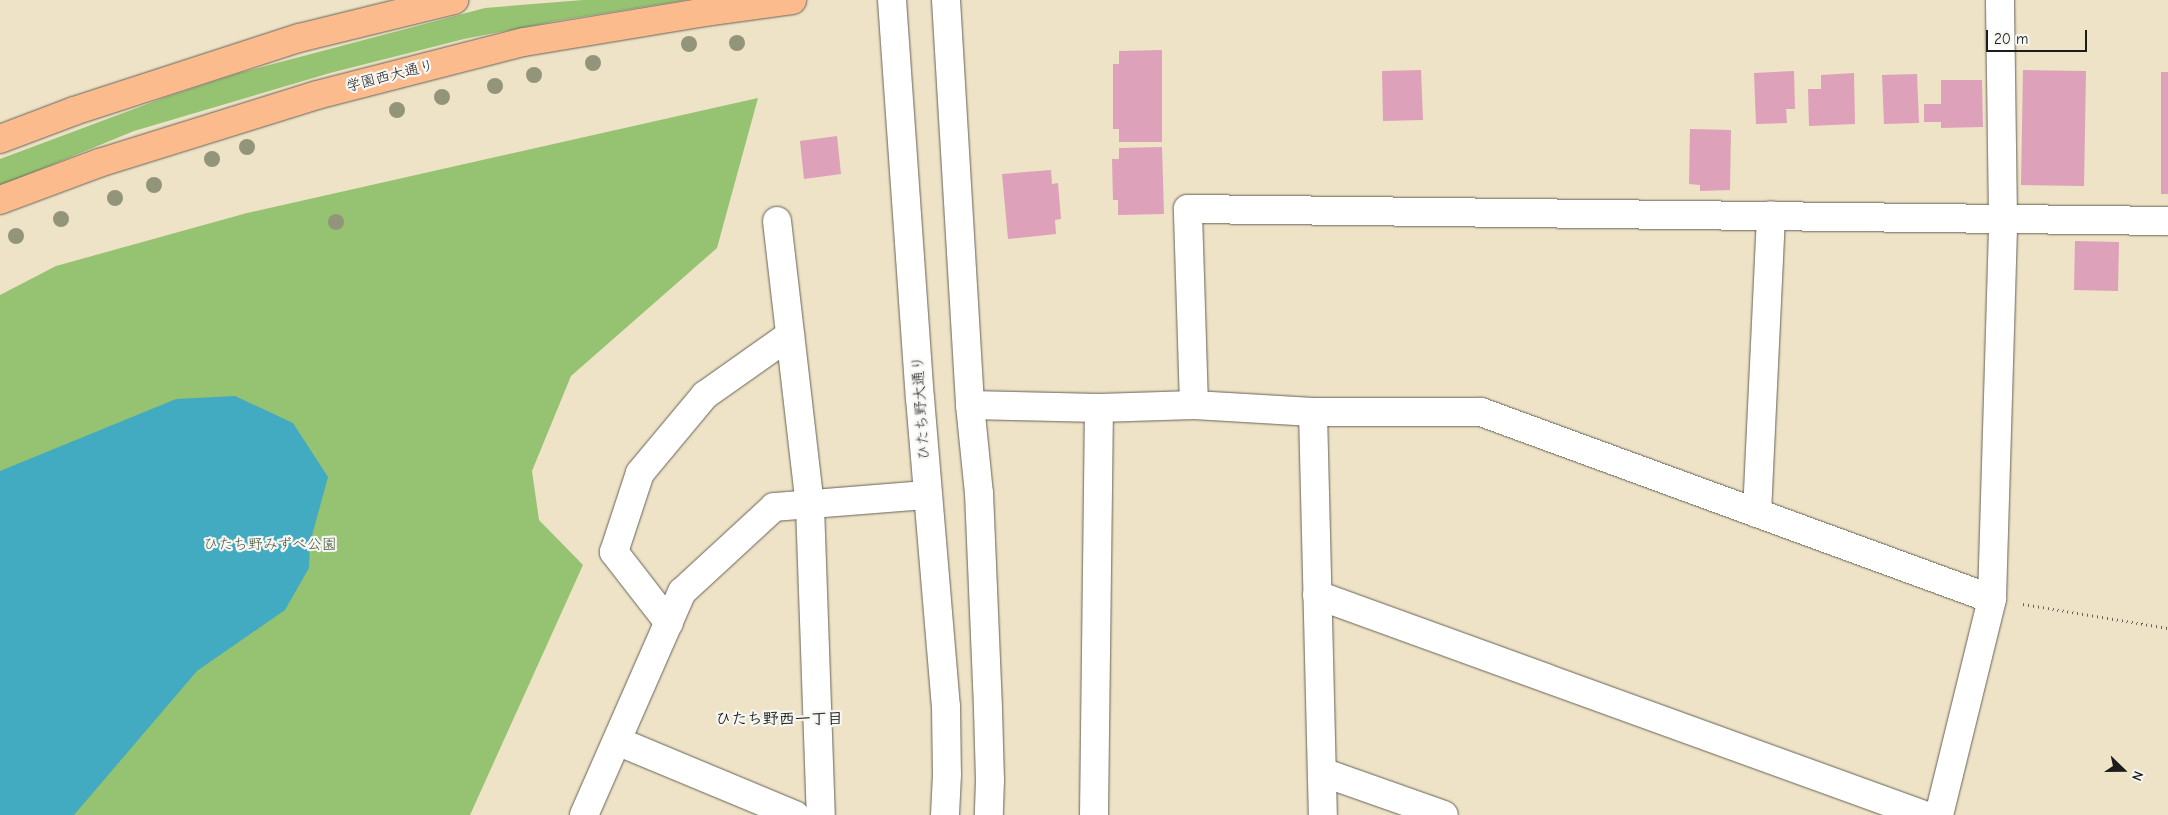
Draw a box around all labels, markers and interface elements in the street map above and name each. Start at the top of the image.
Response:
scale bar [1988,20,2089,52]
text: 20 m [1994,30,2028,48]
street label: 学園西大通り [344,56,436,96]
street label: ひたち野大通り [908,355,934,461]
park label: ひたち野みずべ公園 [203,536,337,554]
district label: ひたち野西一丁目 [715,709,843,729]
north arrow [2098,745,2148,795]
text: N [2128,768,2147,783]

